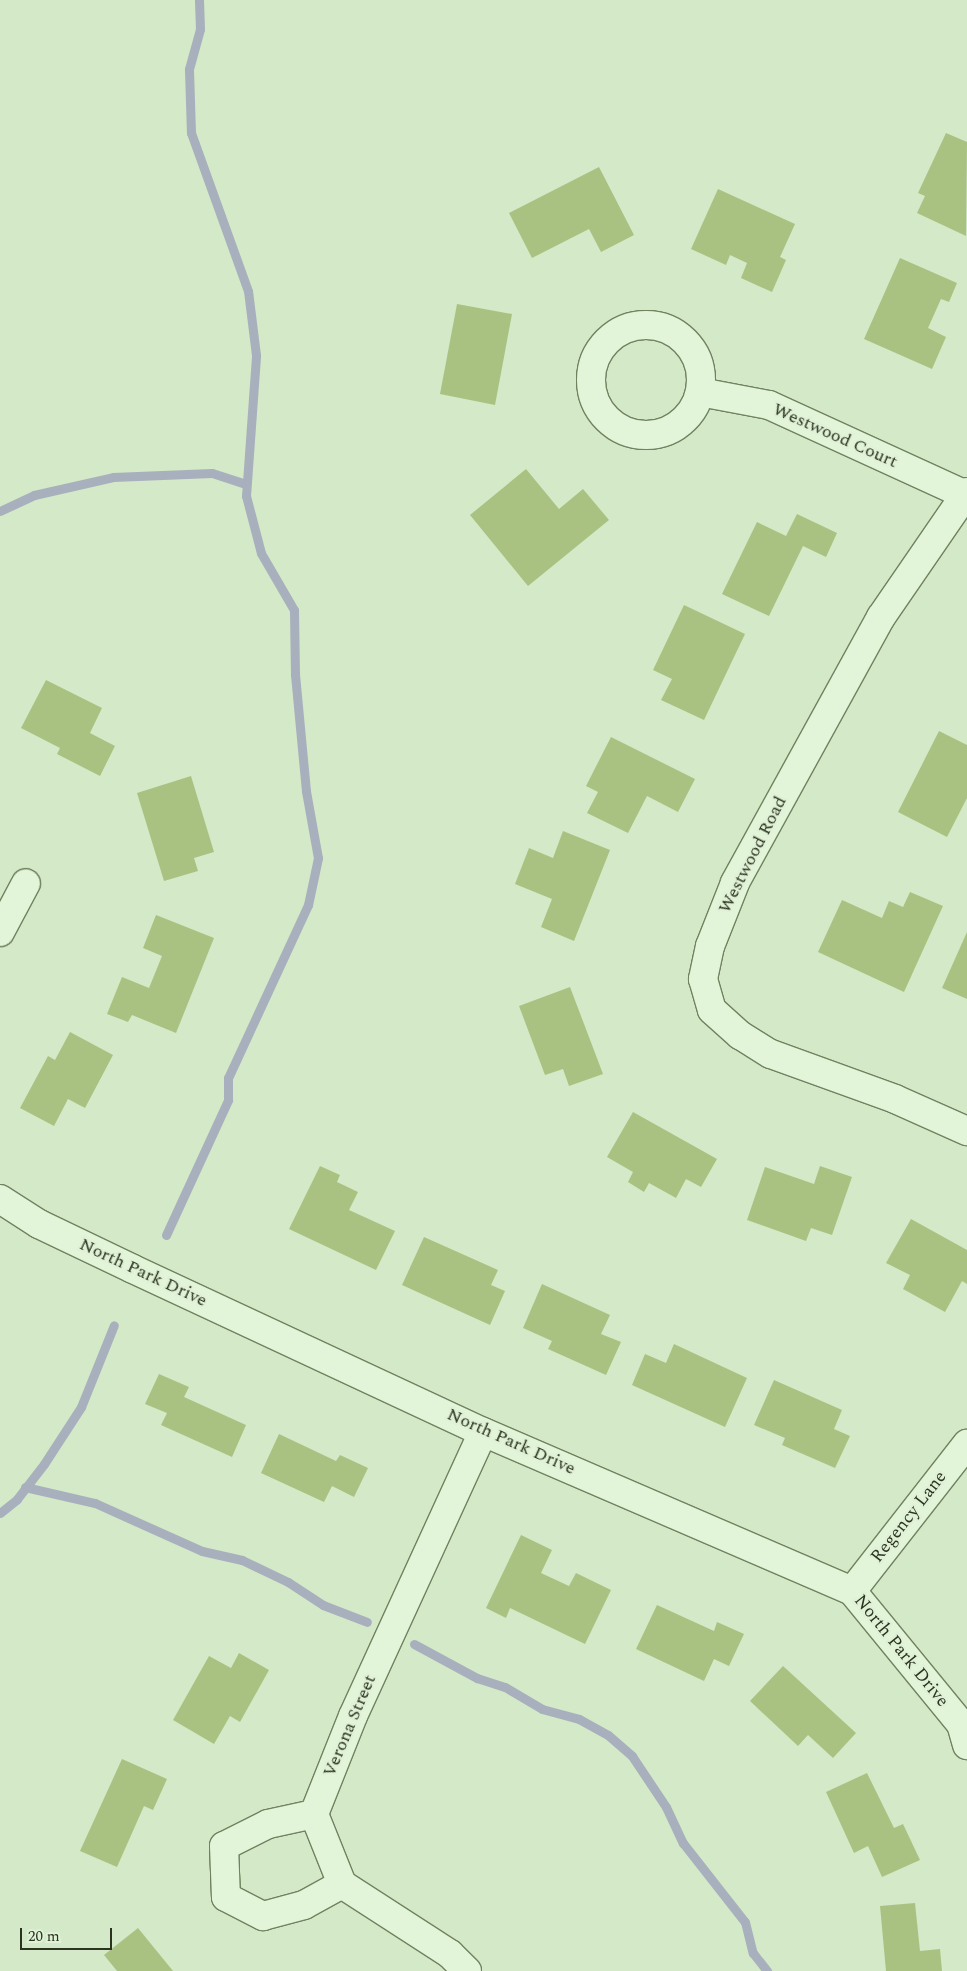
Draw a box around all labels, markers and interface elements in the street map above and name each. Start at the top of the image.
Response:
street label: Westwood Court [769,399,901,473]
street label: Westwood Road [714,793,792,917]
street label: North Park Drive [76,1234,210,1312]
street label: North Park Drive [443,1404,579,1480]
street label: Regency Lane [866,1467,952,1567]
street label: North Park Drive [849,1590,953,1712]
street label: Verona Street [319,1672,381,1780]
scale bar [22,1918,115,1950]
text: 20 m [28,1925,60,1948]

